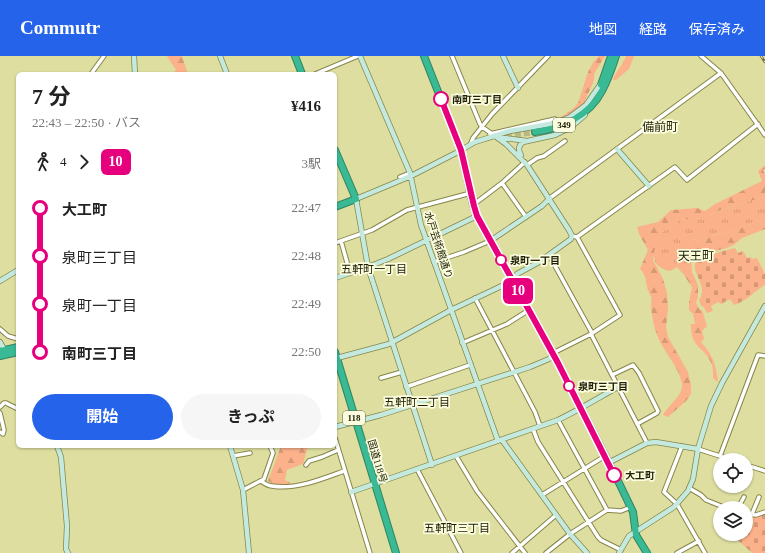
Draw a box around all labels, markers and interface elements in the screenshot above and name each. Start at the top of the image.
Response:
text: Commutr [20,17,100,38]
text: 地図 [589,22,617,37]
text: 経路 [639,22,667,37]
text: 保存済み [689,22,745,37]
text: 7 分 [32,84,71,109]
marker: 南町三丁目 [433,91,449,107]
place label: 南町三丁目 [452,94,502,105]
text: ¥416 [291,98,321,114]
text: 22:43 – 22:50 · バス [32,115,141,130]
road number: 349 [553,118,575,132]
district label: 備前町 [642,120,678,134]
icon: walk [32,151,54,173]
icon: forward [73,151,95,173]
text: 4 [60,154,67,169]
text: 10 [109,154,123,169]
text: 3駅 [301,156,321,171]
text: 22:47 [291,200,321,215]
text: 大工町 [62,202,107,218]
street label: 水戸芸術館通り [422,210,455,280]
text: 22:48 [291,248,321,263]
district label: 天王町 [678,249,714,263]
text: 泉町三丁目 [62,250,137,266]
marker: 泉町一丁目 [495,254,507,266]
place label: 泉町一丁目 [510,255,560,266]
district label: 五軒町一丁目 [341,263,407,275]
line badge: 10 [500,278,536,304]
text: 10 [511,283,525,298]
text: 22:49 [291,296,321,311]
text: 泉町一丁目 [62,298,137,314]
text: 22:50 [291,344,321,359]
text: 南町三丁目 [62,346,137,362]
marker: 泉町三丁目 [563,380,575,392]
place label: 泉町三丁目 [578,381,628,392]
button: 開始 [32,394,173,440]
button: きっぷ [181,394,321,440]
district label: 五軒町二丁目 [384,396,450,408]
road number: 118 [343,411,365,425]
street label: 国道118号 [366,438,389,484]
map controls [713,453,753,541]
button: locate [713,453,753,493]
marker: 大工町 [606,467,622,483]
place label: 大工町 [625,470,655,481]
button: layers [713,501,753,541]
district label: 五軒町三丁目 [424,522,490,534]

